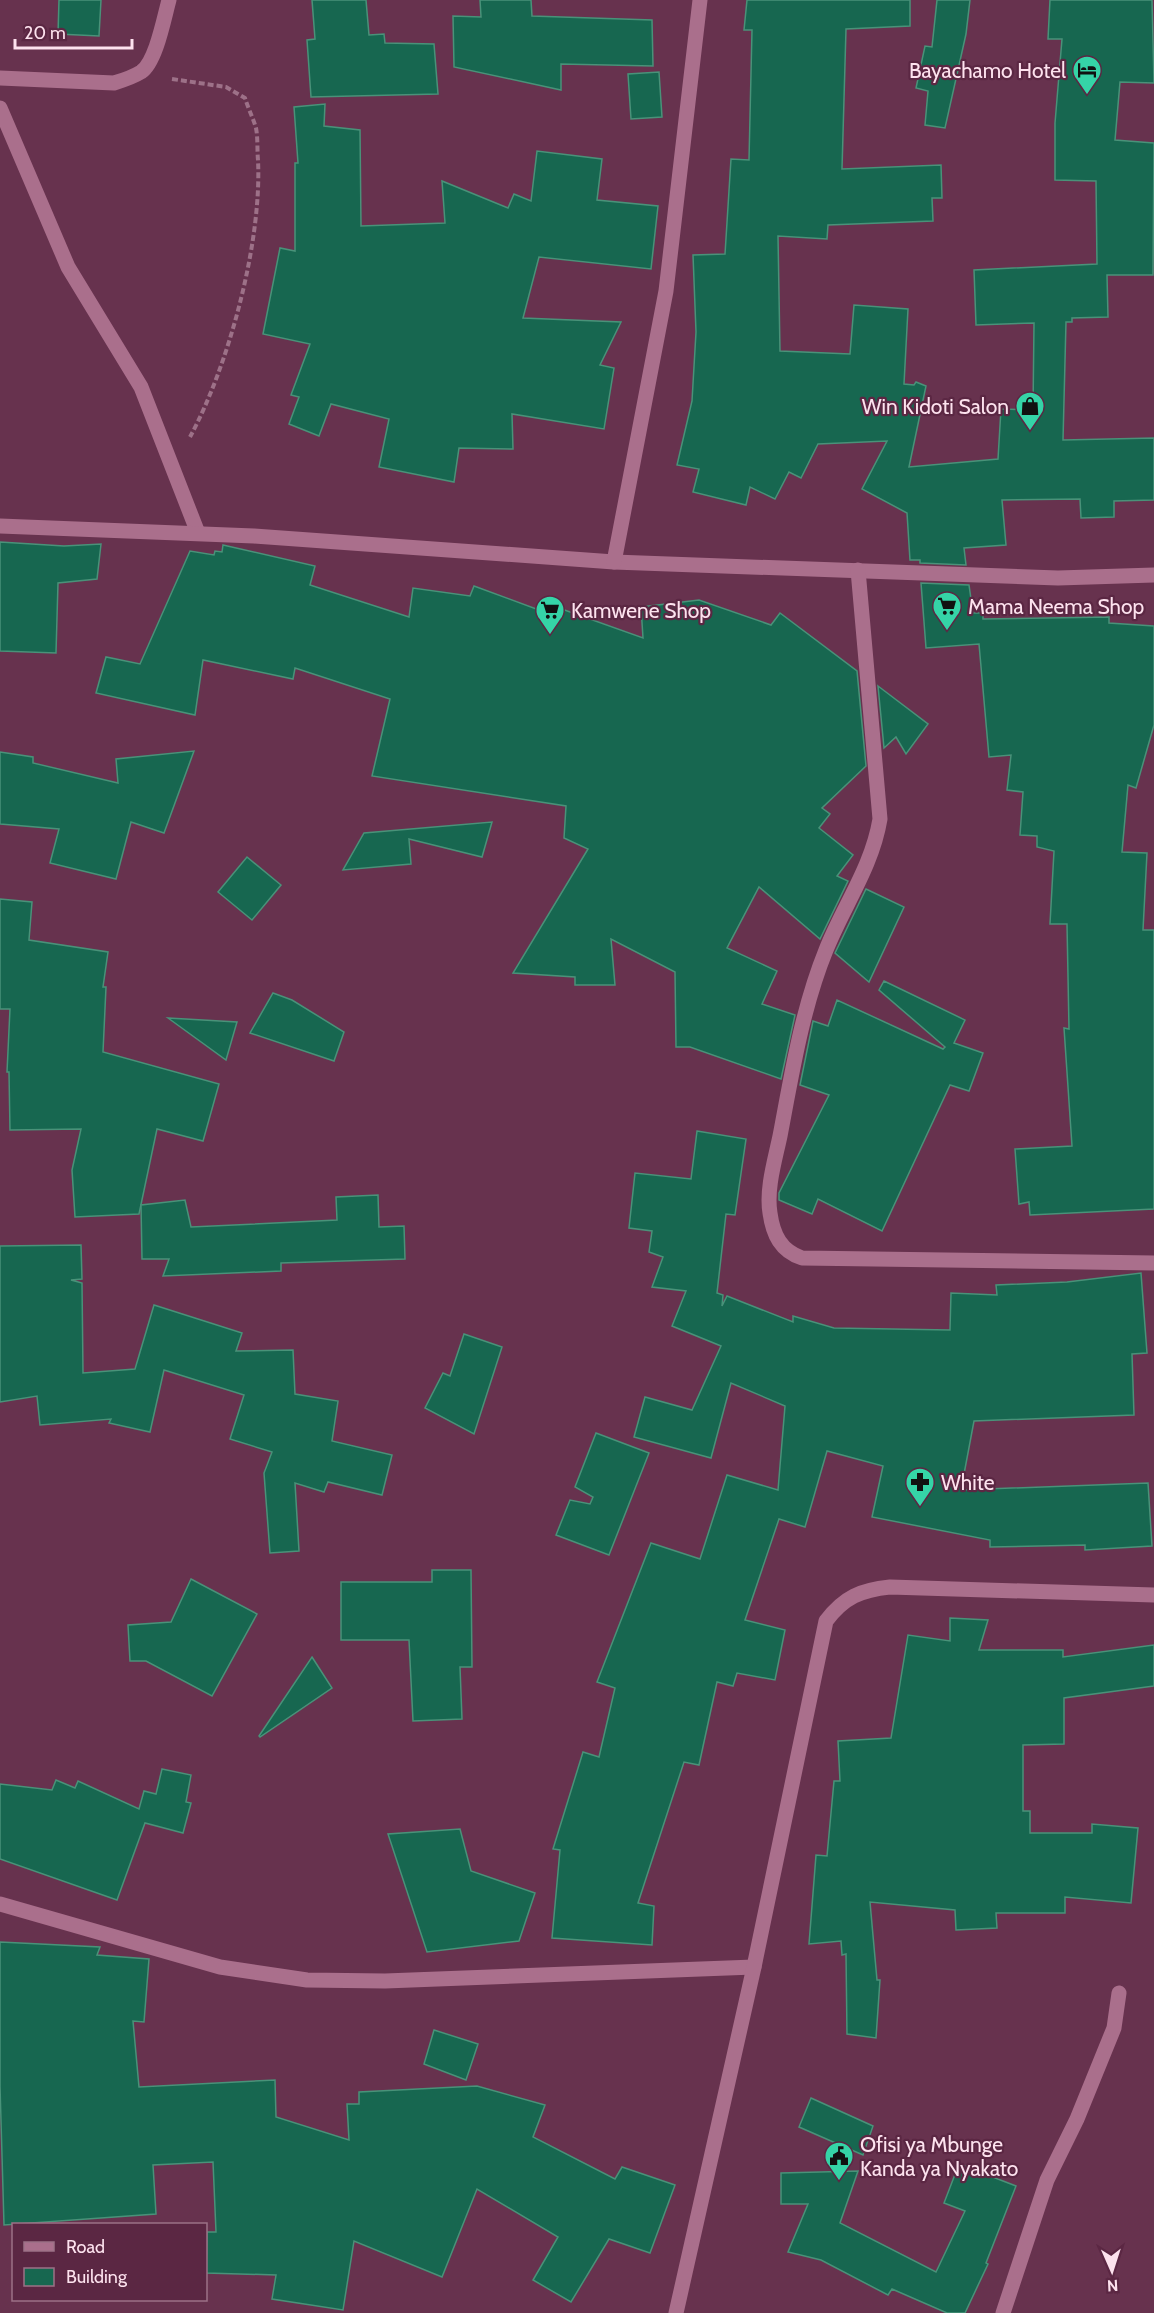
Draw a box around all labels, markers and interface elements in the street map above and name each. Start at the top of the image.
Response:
scale bar [15,12,132,50]
text: 20 m [24,22,66,44]
hotel icon: Bayachamo Hotel [1071,54,1103,96]
place label: Bayachamo Hotel [909,58,1066,83]
shop icon: Win Kidoti Salon [1014,390,1046,432]
place label: Win Kidoti Salon [862,394,1009,419]
supermarket icon: Mama Neema Shop [931,590,963,632]
supermarket icon: Kamwene Shop [534,594,566,636]
place label: Mama Neema Shop [968,594,1144,619]
place label: Kamwene Shop [571,598,711,623]
pharmacy icon: White [904,1466,936,1508]
place label: White [941,1470,995,1495]
place label: Ofisi ya Mbunge Kanda ya Nyakato [860,2132,1018,2181]
public building icon: Ofisi ya Mbunge Kanda ya Nyakato [823,2140,855,2182]
legend [12,2223,207,2301]
text: Road [66,2236,105,2258]
north arrow [1082,2241,1142,2301]
text: Building [66,2266,128,2288]
text: N [1107,2276,1119,2295]

